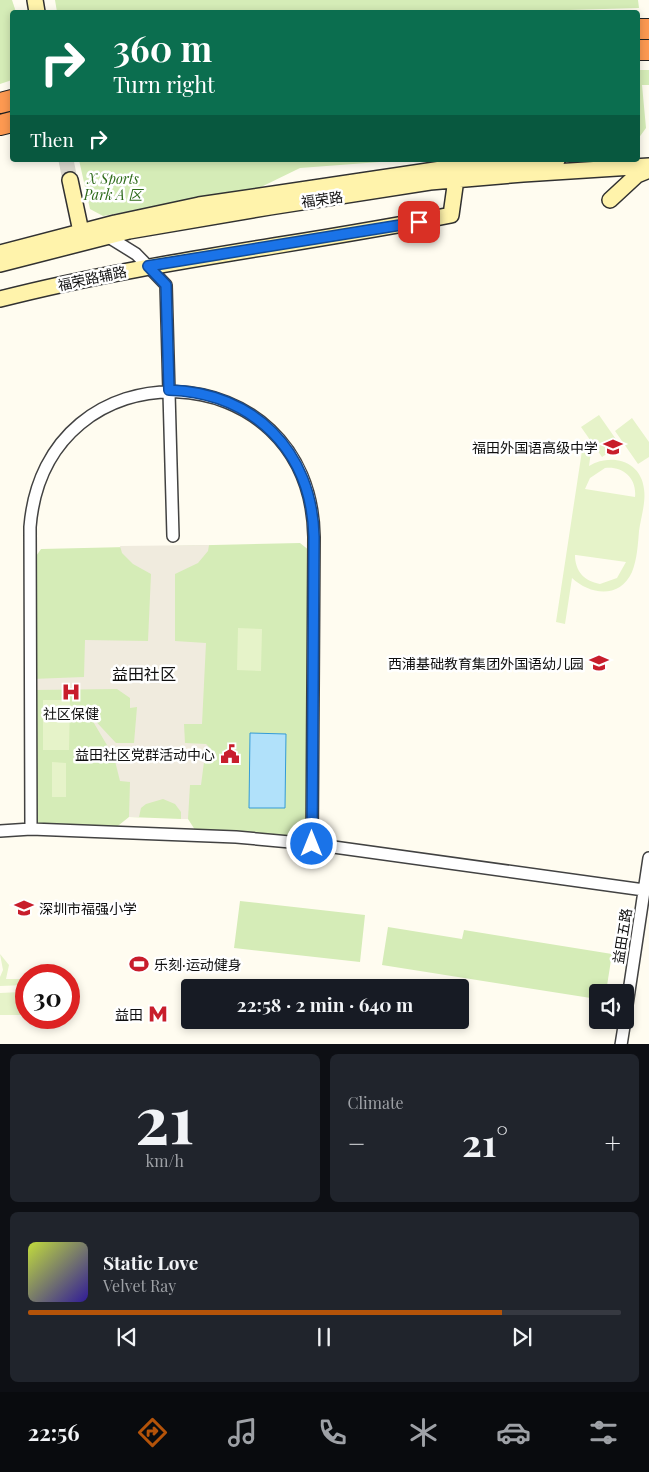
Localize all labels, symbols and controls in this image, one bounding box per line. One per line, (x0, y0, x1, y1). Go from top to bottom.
text: 360 m (113, 24, 212, 71)
icon: right (30, 30, 95, 95)
text: Turn right (113, 69, 215, 99)
icon: right (84, 125, 112, 153)
text: Then (30, 126, 74, 152)
park label: X Sports Park A 区 (83, 169, 144, 204)
street label: 福荣路 (300, 187, 344, 211)
pin (398, 201, 440, 243)
icon: arrive (405, 208, 433, 236)
street label: 福荣路辅路 (56, 261, 128, 295)
school or university icon: 福田外国语高级中学 (602, 436, 624, 458)
place label: 福田外国语高级中学 (472, 438, 598, 457)
school or university icon: 西浦基础教育集团外国语幼儿园 (588, 652, 610, 674)
place label: 西浦基础教育集团外国语幼儿园 (388, 654, 584, 673)
district label: 益田社区 (112, 663, 176, 684)
hospital icon: 社区保健 (60, 681, 82, 703)
place label: 社区保健 (43, 704, 99, 723)
public building icon: 益田社区党群活动中心 (219, 743, 241, 765)
place label: 益田社区党群活动中心 (75, 745, 215, 764)
position arrow (285, 817, 337, 869)
school or university icon: 深圳市福强小学 (13, 897, 35, 919)
place label: 深圳市福强小学 (39, 899, 137, 918)
street label: 益田五路 (608, 907, 636, 965)
sports icon: 乐刻·运动健身 (128, 953, 150, 975)
place label: 乐刻·运动健身 (154, 955, 242, 974)
speed limit sign: 30 (15, 964, 80, 1029)
map controls (589, 984, 634, 1029)
button: sound (589, 984, 634, 1029)
text: 22:58 · 2 min · 640 m (237, 991, 413, 1017)
metro station icon: 益田 (147, 1003, 169, 1025)
place label: 益田 (115, 1005, 143, 1024)
text: 21 (135, 1074, 194, 1160)
text: Climate (348, 1092, 404, 1113)
text: 21° (462, 1116, 508, 1167)
text: − (348, 1124, 366, 1161)
text: + (605, 1124, 621, 1161)
text: km/h (146, 1150, 184, 1171)
text: Static Love (103, 1249, 198, 1275)
text: Velvet Ray (103, 1275, 176, 1296)
icon: previous (113, 1323, 141, 1351)
icon: pause (310, 1323, 338, 1351)
icon: next (508, 1323, 536, 1351)
icon: directions (135, 1415, 170, 1450)
icon: music (225, 1415, 260, 1450)
icon: phone (315, 1415, 350, 1450)
icon: climate (406, 1415, 441, 1450)
icon: car (496, 1415, 531, 1450)
icon: filters (586, 1415, 621, 1450)
text: 22:56 (28, 1417, 79, 1447)

